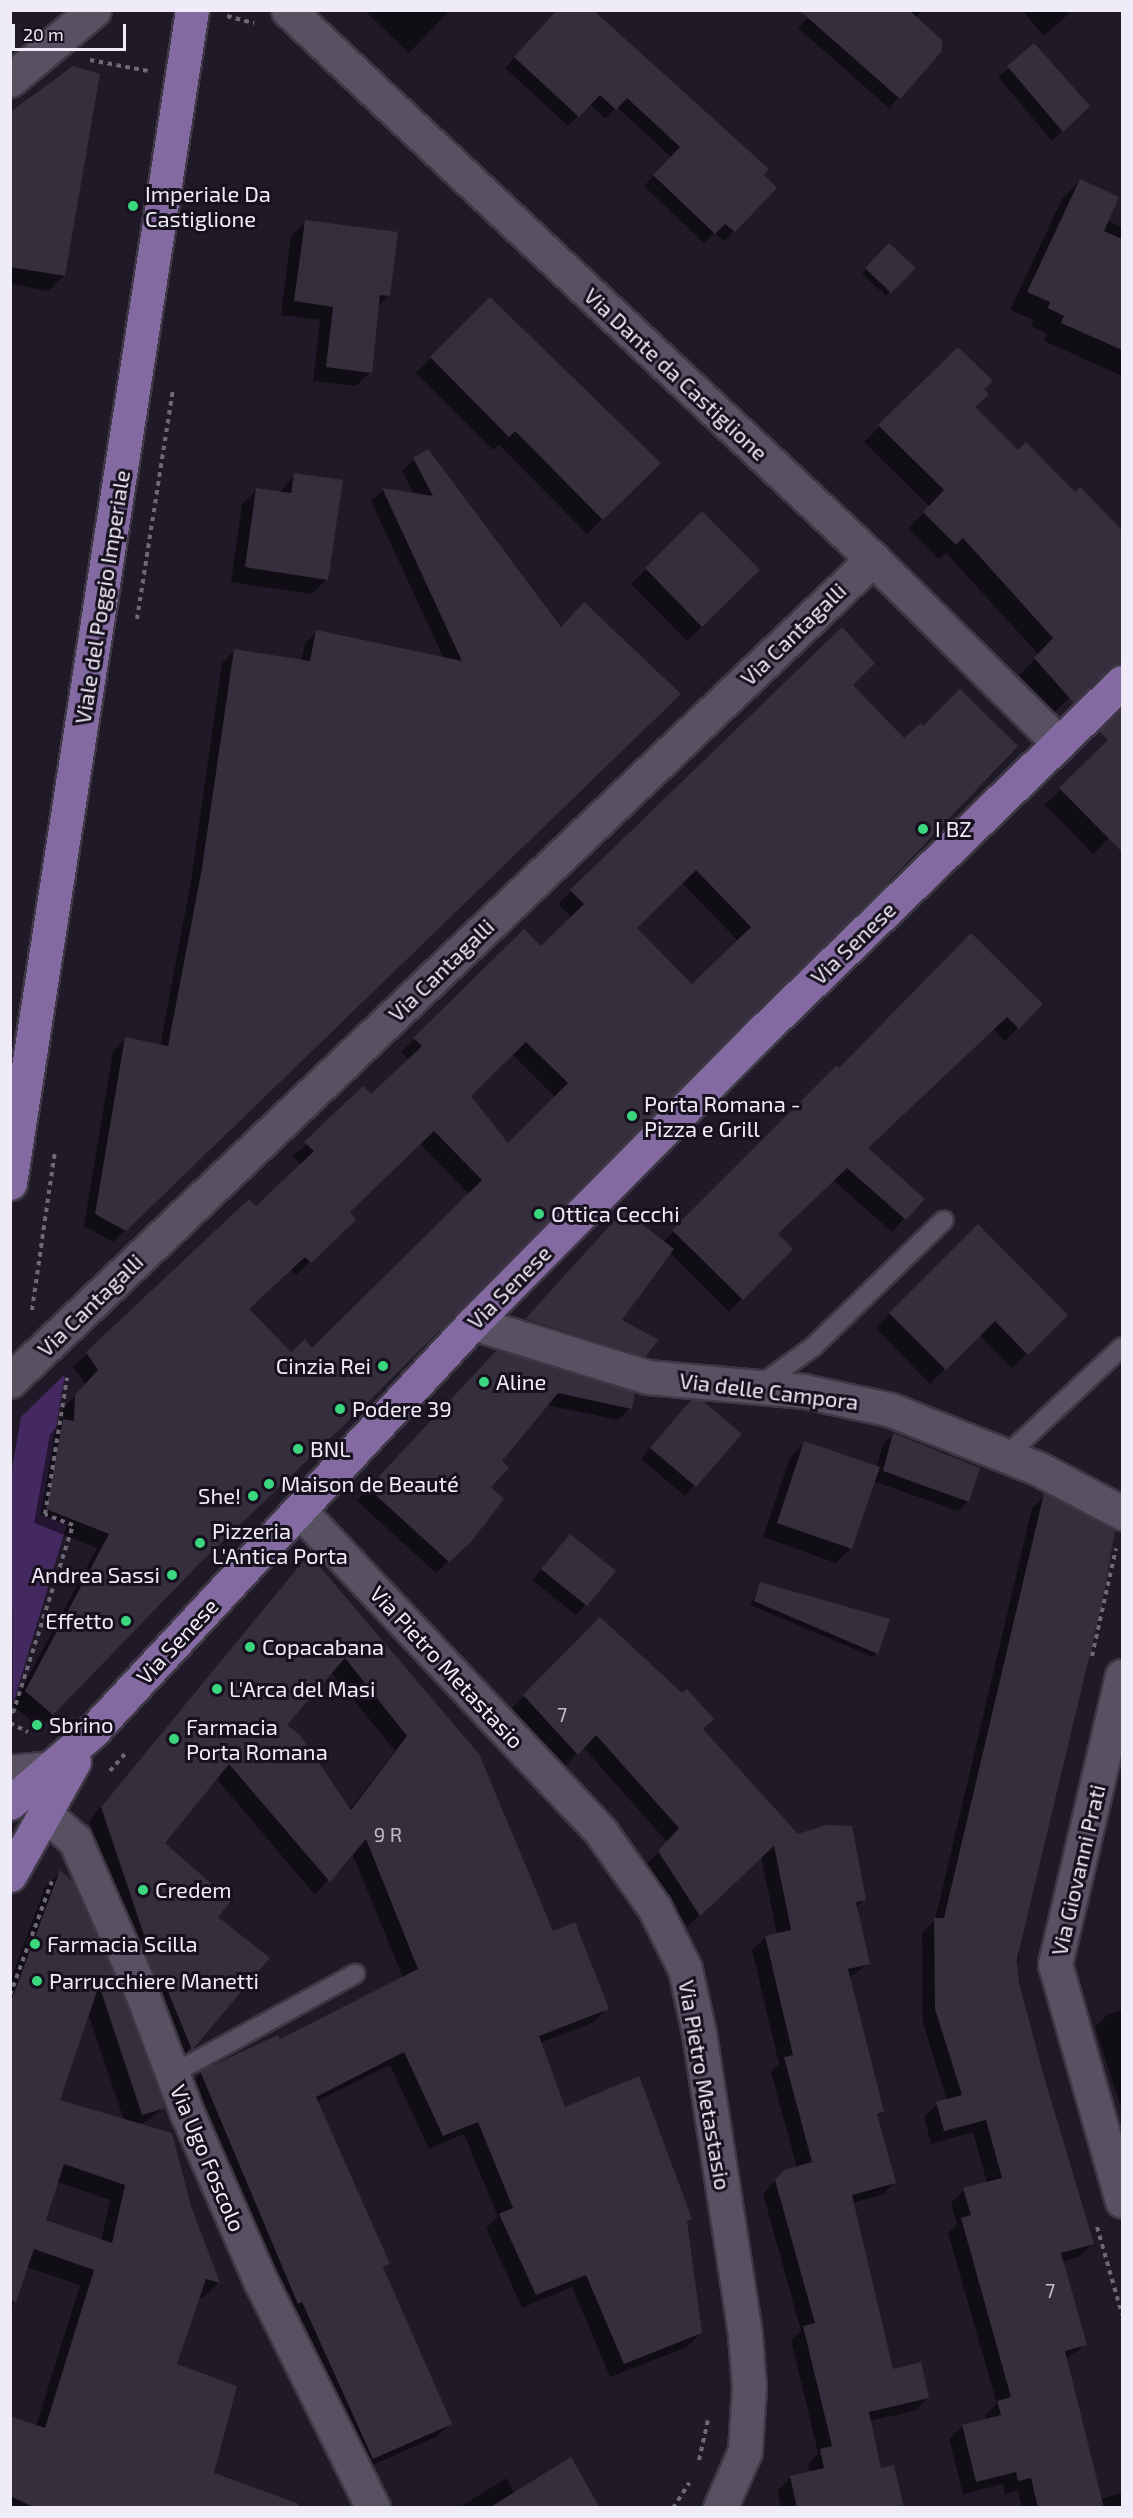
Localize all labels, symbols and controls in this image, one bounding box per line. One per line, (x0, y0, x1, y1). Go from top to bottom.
scale bar (15, 12, 129, 50)
text: 20 m (23, 23, 64, 45)
place label: Imperiale Da Castiglione (145, 180, 271, 231)
marker: Imperiale Da Castiglione (126, 199, 140, 213)
street label: Via Dante da Castiglione (579, 282, 773, 466)
street label: Viale del Poggio Imperiale (69, 468, 135, 726)
street label: Via Cantagalli (735, 577, 851, 691)
place label: I BZ (935, 816, 972, 842)
marker: I BZ (916, 822, 930, 836)
street label: Via Senese (805, 896, 901, 990)
street label: Via Cantagalli (383, 913, 499, 1027)
place label: Porta Romana - Pizza e Grill (644, 1090, 801, 1142)
marker: Porta Romana - Pizza e Grill (625, 1109, 639, 1123)
place label: Ottica Cecchi (551, 1201, 680, 1227)
marker: Ottica Cecchi (532, 1207, 546, 1221)
street label: Via Senese (462, 1240, 556, 1334)
street label: Via Cantagalli (32, 1248, 148, 1362)
place label: Cinzia Rei (276, 1353, 371, 1379)
marker: Cinzia Rei (376, 1359, 390, 1373)
street label: Via delle Campora (678, 1367, 860, 1415)
place label: Aline (496, 1369, 546, 1395)
marker: Aline (477, 1375, 491, 1389)
place label: Podere 39 (352, 1396, 452, 1422)
marker: Podere 39 (333, 1402, 347, 1416)
place label: BNL (310, 1436, 350, 1462)
marker: BNL (291, 1442, 305, 1456)
place label: Maison de Beauté (281, 1471, 459, 1497)
marker: Maison de Beauté (262, 1477, 276, 1491)
place label: She! (198, 1483, 241, 1509)
marker: She! (246, 1489, 260, 1503)
place label: Pizzeria L'Antica Porta (212, 1517, 348, 1568)
marker: Pizzeria L'Antica Porta (193, 1536, 207, 1550)
place label: Andrea Sassi (31, 1562, 160, 1588)
marker: Andrea Sassi (165, 1568, 179, 1582)
street label: Via Pietro Metastasio (365, 1580, 529, 1754)
street label: Via Senese (131, 1593, 223, 1689)
place label: Effetto (45, 1608, 114, 1634)
marker: Effetto (119, 1614, 133, 1628)
place label: Copacabana (262, 1634, 384, 1660)
marker: Copacabana (243, 1640, 257, 1654)
place label: L'Arca del Masi (229, 1676, 376, 1702)
marker: L'Arca del Masi (210, 1682, 224, 1696)
house number: 7 (557, 1702, 567, 1726)
place label: Sbrino (49, 1712, 113, 1738)
place label: Farmacia Porta Romana (186, 1713, 328, 1765)
marker: Sbrino (30, 1718, 44, 1732)
marker: Farmacia Porta Romana (167, 1732, 181, 1746)
street label: Via Giovanni Prati (1045, 1782, 1111, 1958)
house number: 9 R (374, 1822, 402, 1846)
place label: Credem (155, 1877, 232, 1903)
marker: Credem (136, 1883, 150, 1897)
place label: Farmacia Scilla (47, 1931, 198, 1957)
marker: Farmacia Scilla (28, 1937, 42, 1951)
place label: Parrucchiere Manetti (49, 1968, 259, 1994)
marker: Parrucchiere Manetti (30, 1974, 44, 1988)
street label: Via Pietro Metastasio (674, 1978, 736, 2192)
street label: Via Ugo Foscolo (165, 2080, 251, 2236)
house number: 7 (1045, 2278, 1055, 2302)

